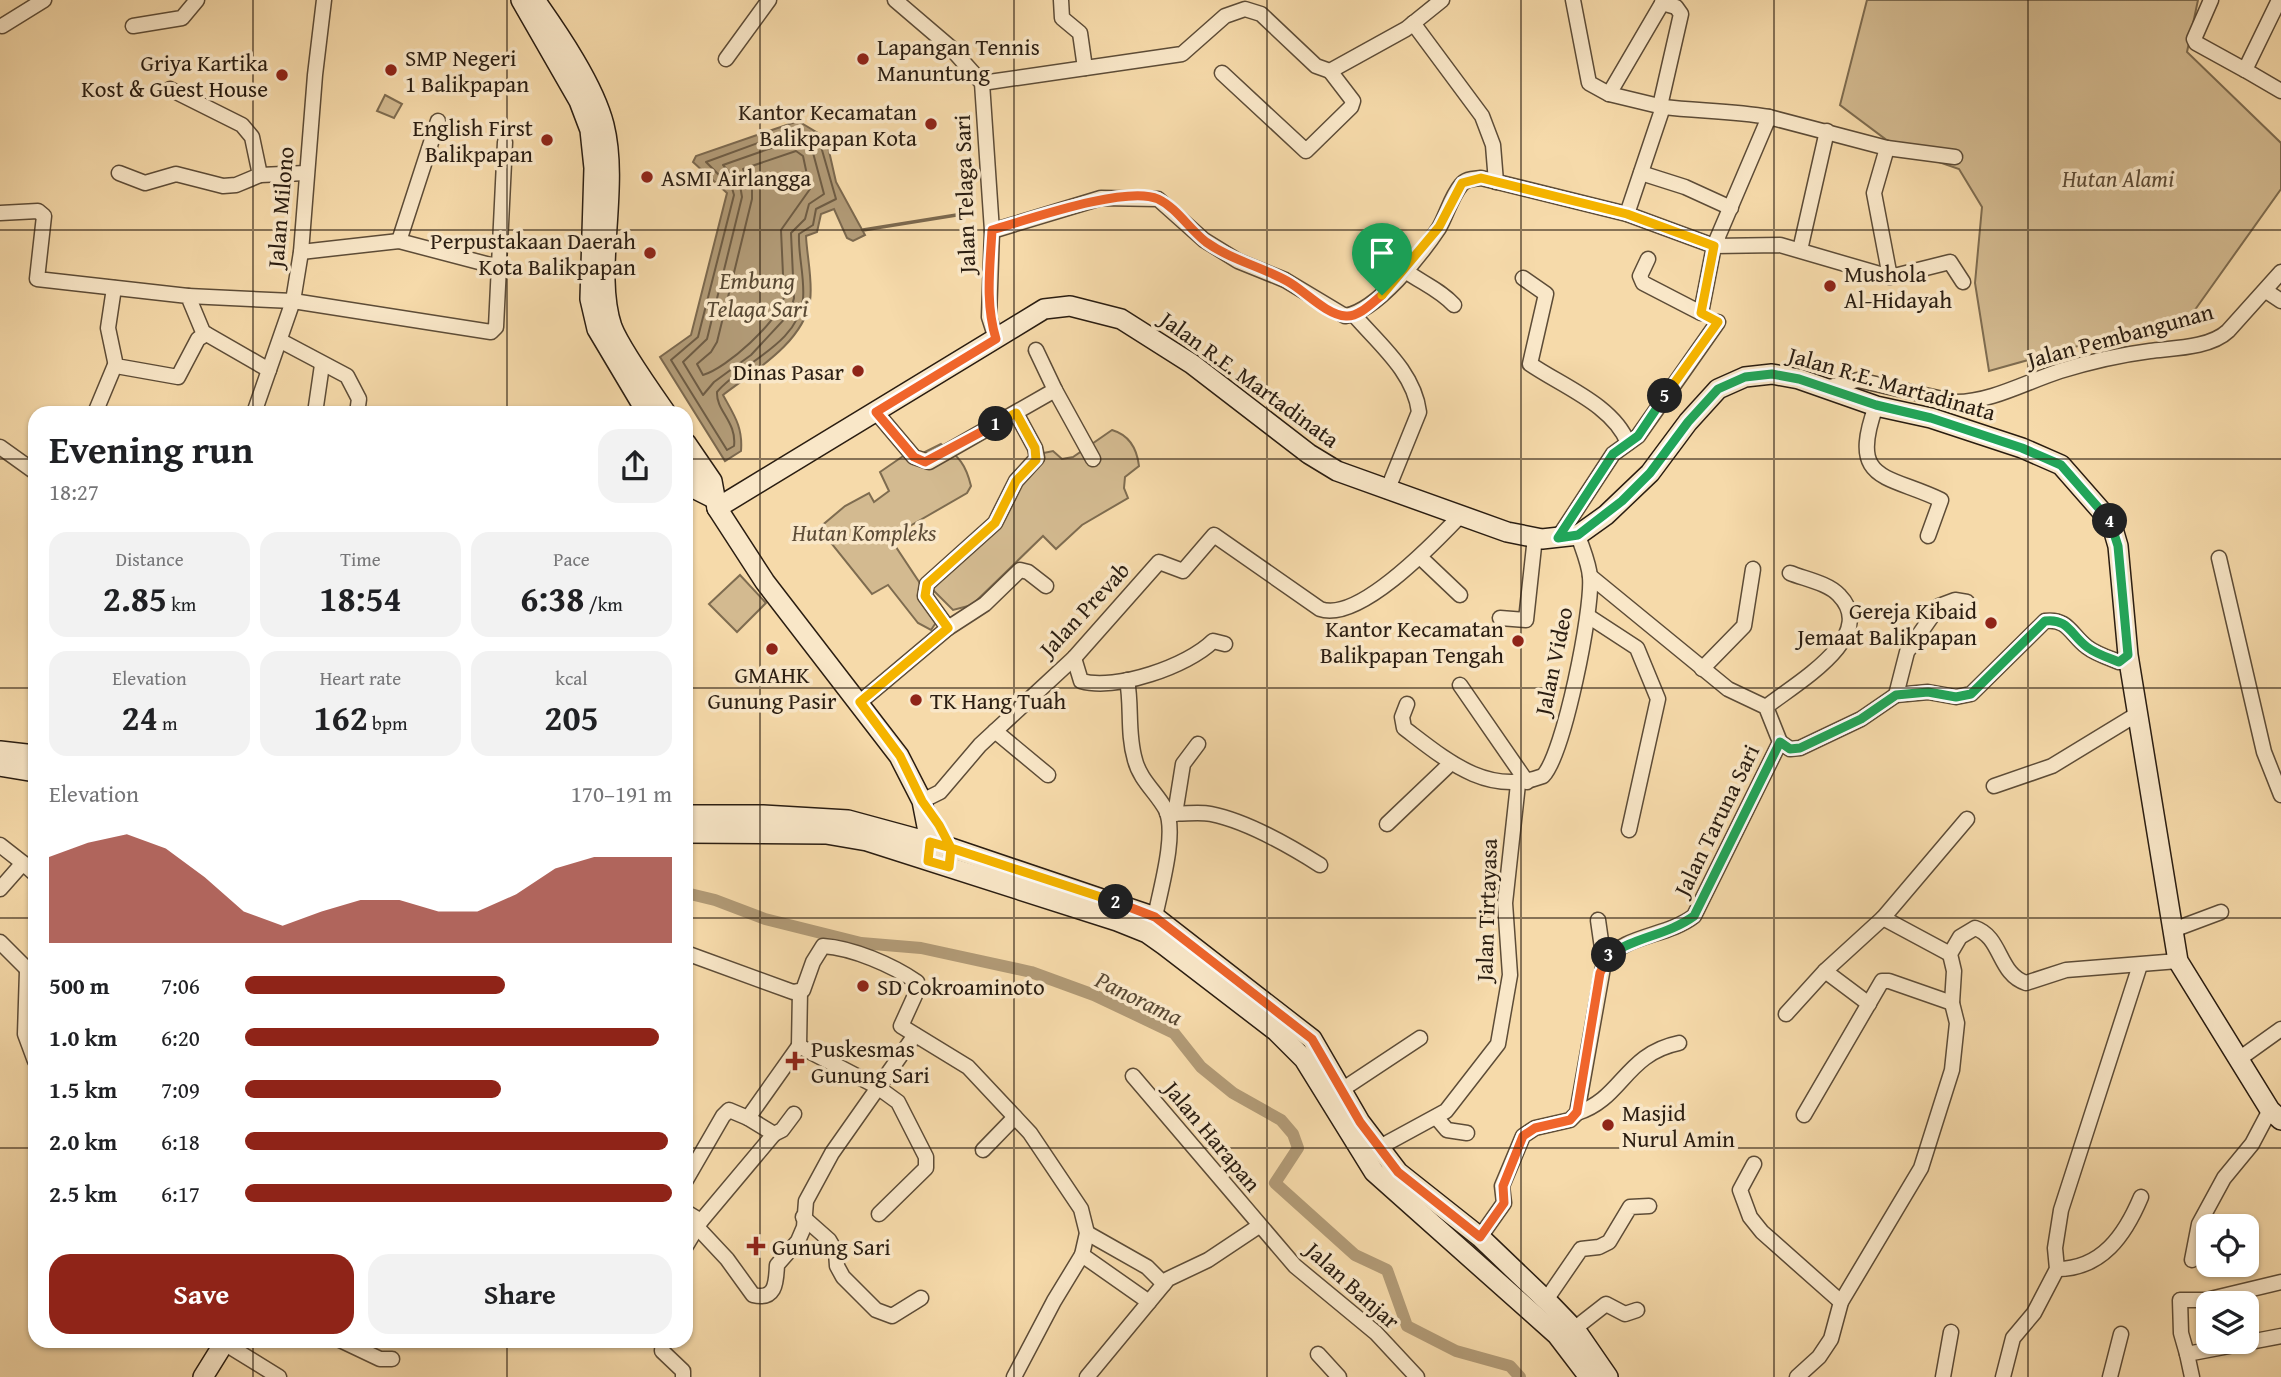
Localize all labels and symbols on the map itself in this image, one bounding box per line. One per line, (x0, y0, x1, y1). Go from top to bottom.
place label: Lapangan Tennis Manuntung (877, 30, 1040, 89)
place label: SMP Negeri 1 Balikpapan (405, 41, 529, 100)
place label: Griya Kartika Kost & Guest House (81, 46, 268, 105)
marker: Lapangan Tennis Manuntung (855, 51, 871, 67)
marker: SMP Negeri 1 Balikpapan (383, 62, 399, 78)
marker: Griya Kartika Kost & Guest House (274, 67, 290, 83)
place label: Kantor Kecamatan Balikpapan Kota (738, 95, 917, 154)
place label: English First Balikpapan (413, 111, 533, 170)
street label: Jalan Telaga Sari (945, 114, 983, 277)
marker: Kantor Kecamatan Balikpapan Kota (923, 116, 939, 132)
marker: English First Balikpapan (539, 132, 555, 148)
street label: Jalan Milono (258, 145, 302, 272)
place label: ASMI Airlangga (661, 161, 811, 194)
park label: Hutan Alami (2061, 162, 2174, 195)
marker: ASMI Airlangga (639, 169, 655, 185)
pin (1352, 223, 1412, 295)
place label: Perpustakaan Daerah Kota Balikpapan (430, 224, 636, 283)
marker: Perpustakaan Daerah Kota Balikpapan (642, 245, 658, 261)
place label: Mushola Al-Hidayah (1844, 257, 1952, 316)
water label: Embung Telaga Sari (706, 263, 808, 326)
marker: Mushola Al-Hidayah (1822, 278, 1838, 294)
street label: Jalan Pembangunan (2020, 294, 2217, 377)
street label: Jalan R.E. Martadinata (1151, 301, 1346, 455)
street label: Jalan R.E. Martadinata (1782, 337, 2000, 428)
place label: Dinas Pasar (733, 355, 845, 388)
marker: Dinas Pasar (850, 363, 866, 379)
pin: 5 (1648, 378, 1682, 414)
pin: 1 (978, 406, 1014, 442)
pin: 4 (2092, 504, 2128, 538)
park label: Hutan Kompleks (791, 516, 937, 549)
street label: Jalan Prevab (1029, 554, 1137, 666)
place label: Gereja Kibaid Jemaat Balikpapan (1794, 594, 1978, 653)
street label: Jalan Video (1525, 604, 1581, 721)
place label: Kantor Kecamatan Balikpapan Tengah (1320, 612, 1504, 671)
marker: Gereja Kibaid Jemaat Balikpapan (1983, 615, 1999, 631)
marker: Kantor Kecamatan Balikpapan Tengah (1510, 633, 1526, 649)
marker: GMAHK Gunung Pasir (764, 641, 780, 657)
place label: GMAHK Gunung Pasir (707, 658, 837, 717)
place label: TK Hang Tuah (930, 684, 1066, 717)
marker: TK Hang Tuah (908, 692, 924, 708)
street label: Jalan Taruna Sari (1664, 739, 1767, 904)
street label: Jalan Tirtayasa (1467, 838, 1505, 985)
pin: 2 (1098, 884, 1134, 920)
pin: 3 (1592, 937, 1626, 972)
water label: Panorama (1089, 961, 1189, 1034)
place label: SD Cokroaminoto (877, 970, 1045, 1003)
marker: SD Cokroaminoto (855, 978, 871, 994)
place label: Puskesmas Gunung Sari (811, 1032, 930, 1091)
marker: Puskesmas Gunung Sari (785, 1051, 805, 1071)
street label: Jalan Harapan (1155, 1071, 1269, 1199)
place label: Masjid Nurul Amin (1622, 1096, 1735, 1155)
marker: Masjid Nurul Amin (1600, 1117, 1616, 1133)
place label: Gunung Sari (772, 1230, 891, 1263)
street label: Jalan Banjar (1296, 1232, 1408, 1337)
marker: Gunung Sari (746, 1236, 766, 1256)

